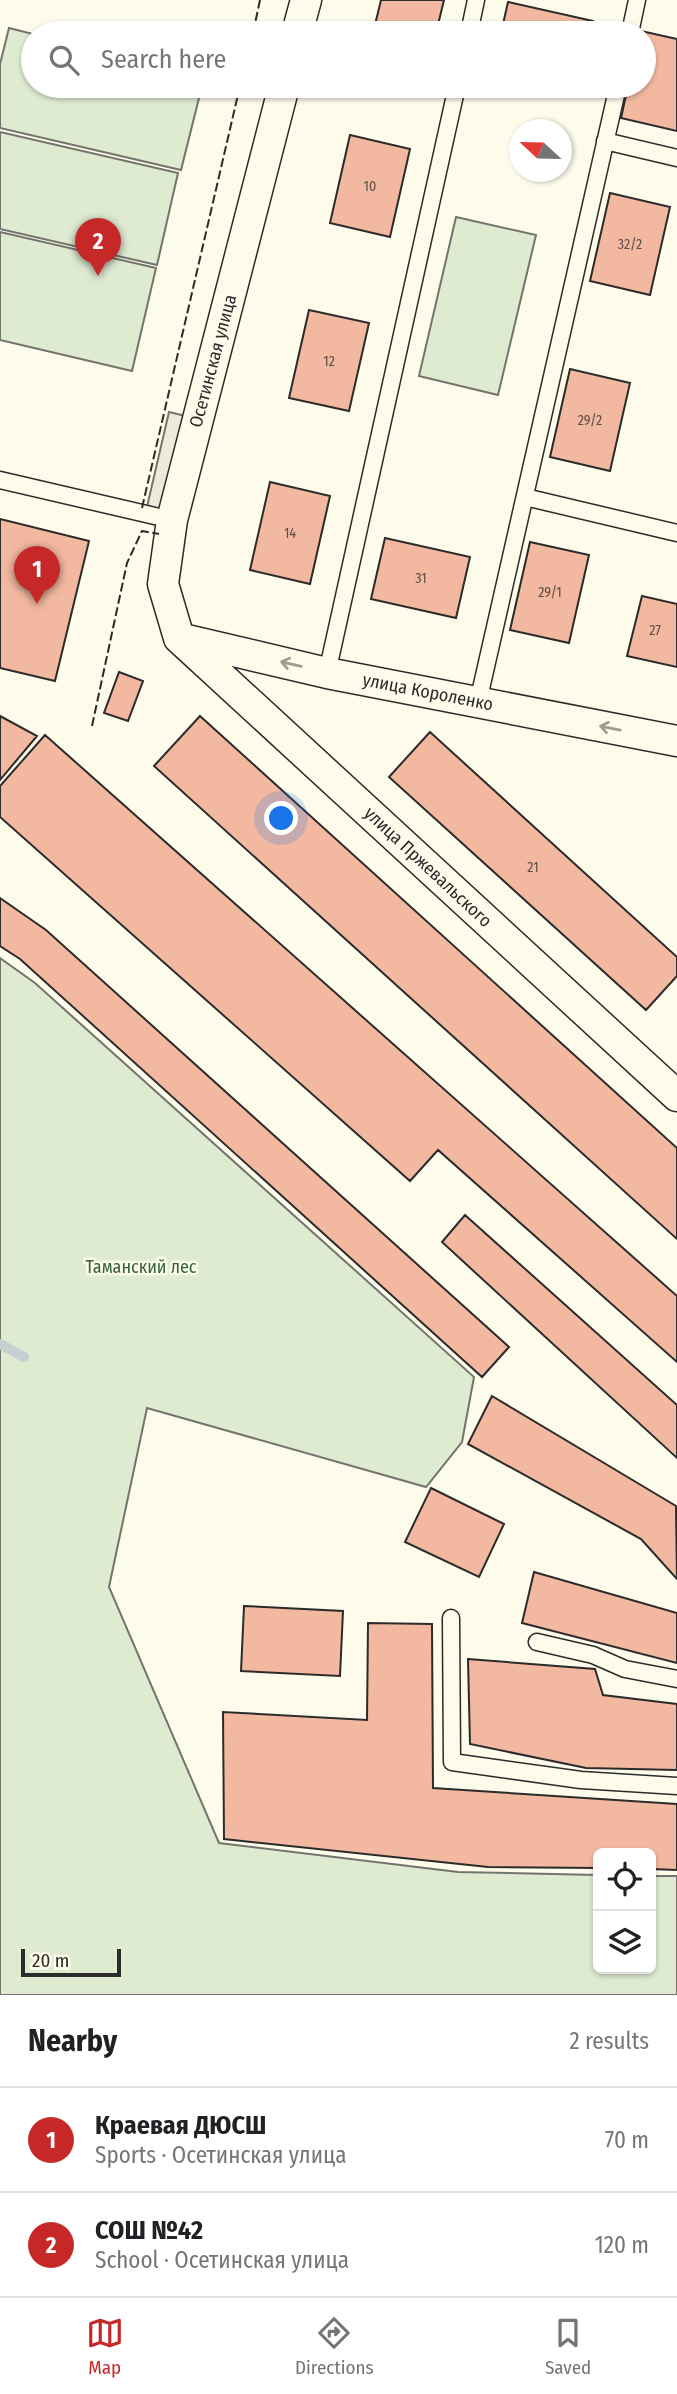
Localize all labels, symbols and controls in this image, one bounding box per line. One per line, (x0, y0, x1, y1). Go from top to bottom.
search box (21, 21, 656, 98)
icon: search (45, 41, 83, 79)
text: Search here (101, 44, 226, 75)
north arrow (509, 119, 572, 182)
house number: 10 (364, 178, 376, 195)
pin: 2 (75, 218, 121, 276)
house number: 32/2 (618, 236, 642, 253)
street label: Осетинская улица (185, 292, 241, 430)
house number: 12 (323, 353, 335, 370)
house number: 29/2 (578, 412, 602, 429)
house number: 14 (284, 525, 296, 542)
pin: 1 (14, 546, 60, 604)
house number: 31 (415, 570, 427, 587)
house number: 29/1 (538, 584, 562, 601)
house number: 27 (649, 622, 661, 639)
one-way arrow (280, 657, 303, 670)
street label: улица Короленко (361, 669, 495, 715)
one-way arrow (599, 720, 622, 734)
your location (264, 801, 298, 835)
street label: улица Пржевальского (360, 802, 496, 932)
house number: 21 (527, 859, 539, 876)
park label: Таманский лес (85, 1256, 197, 1278)
map controls (593, 1848, 656, 1974)
button: locate (593, 1848, 656, 1911)
button: layers (593, 1911, 656, 1974)
scale bar (21, 1946, 121, 1978)
text: 20 m (32, 1949, 69, 1972)
text: Nearby (28, 2023, 117, 2059)
text: 2 results (569, 2027, 649, 2055)
text: Краевая ДЮСШ (95, 2110, 266, 2141)
text: 1 (46, 2126, 56, 2154)
text: 70 m (605, 2126, 649, 2154)
text: Sports · Осетинская улица (95, 2141, 346, 2169)
text: СОШ №42 (95, 2215, 203, 2246)
text: 2 (46, 2231, 56, 2259)
text: 120 m (595, 2231, 649, 2259)
text: School · Осетинская улица (95, 2246, 349, 2274)
tab: Map (86, 2314, 124, 2379)
tab: Directions (295, 2314, 374, 2379)
tab: Saved (545, 2314, 591, 2379)

